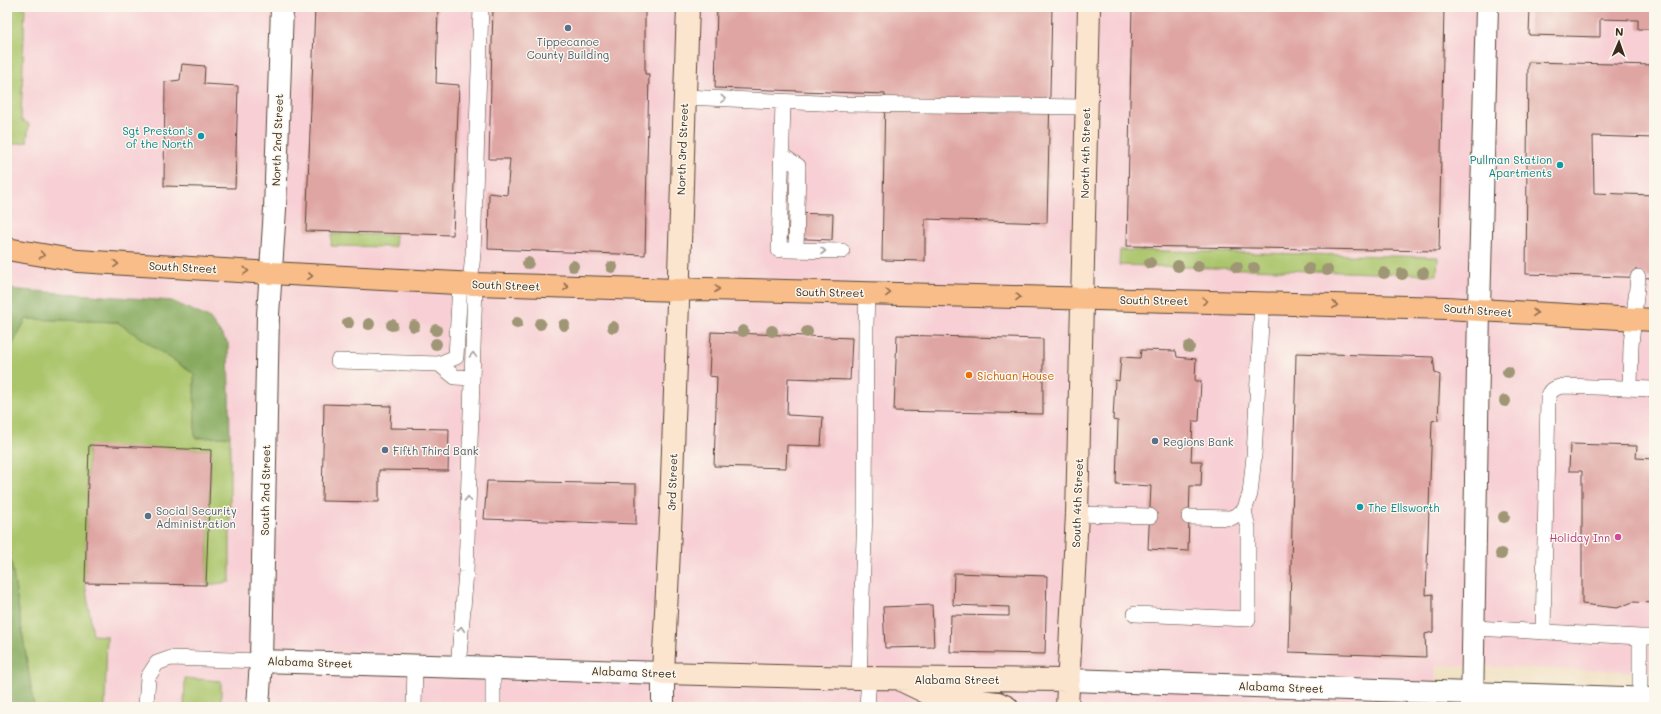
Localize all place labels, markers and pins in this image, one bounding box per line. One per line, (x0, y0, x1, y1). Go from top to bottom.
marker: Tippecanoe County Building (563, 23, 573, 33)
place label: Tippecanoe County Building (527, 34, 609, 62)
place label: Sgt Preston's of the North (122, 123, 193, 151)
marker: Sgt Preston's of the North (196, 131, 206, 141)
place label: Pullman Station Apartments (1470, 152, 1552, 180)
marker: Pullman Station Apartments (1555, 160, 1565, 170)
place label: Sichuan House (977, 368, 1054, 383)
marker: Sichuan House (964, 370, 974, 380)
place label: Regions Bank (1163, 434, 1234, 449)
marker: Regions Bank (1150, 436, 1160, 446)
place label: Fifth Third Bank (393, 443, 479, 458)
marker: Fifth Third Bank (380, 445, 390, 455)
place label: The Ellsworth (1368, 500, 1439, 515)
marker: The Ellsworth (1355, 502, 1365, 512)
place label: Social Security Administration (156, 503, 237, 531)
marker: Social Security Administration (143, 511, 153, 521)
place label: Holiday Inn (1549, 530, 1610, 545)
marker: Holiday Inn (1613, 532, 1623, 542)

